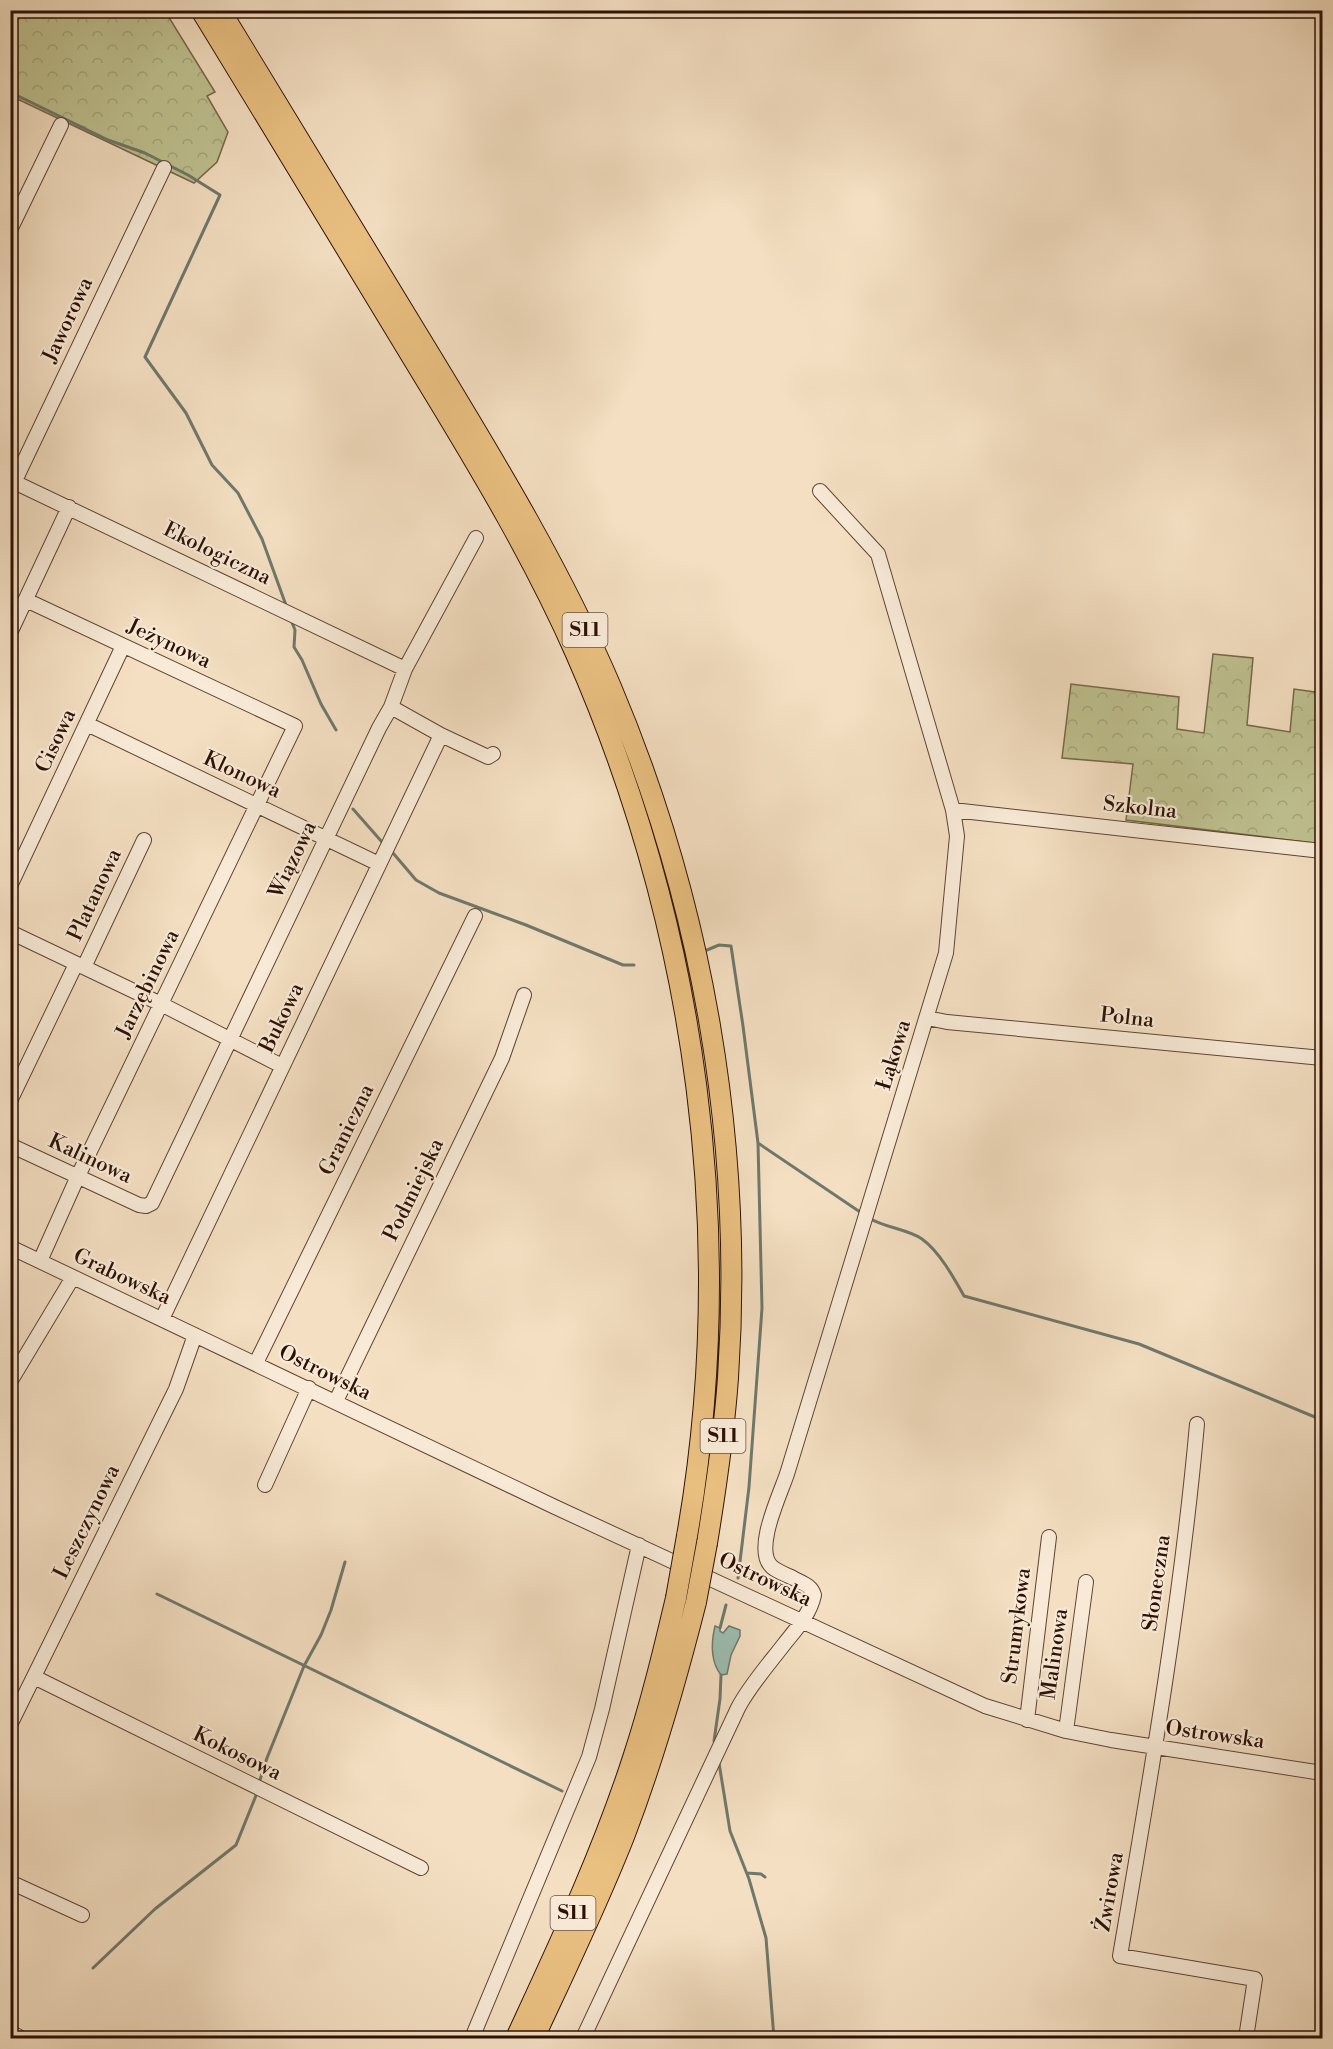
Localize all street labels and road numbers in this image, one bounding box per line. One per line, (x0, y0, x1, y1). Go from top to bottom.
street label: Jaworowa (37, 273, 99, 368)
street label: Ekologiczna (159, 517, 275, 591)
street label: Jeżynowa (122, 613, 215, 675)
road number: S11 (562, 613, 608, 647)
street label: Cisowa (30, 705, 82, 777)
street label: Klonowa (199, 746, 285, 804)
street label: Szkolna (1102, 791, 1179, 825)
street label: Wiązowa (263, 817, 323, 904)
street label: Platanowa (62, 844, 128, 945)
street label: Jarzębinowa (110, 925, 186, 1043)
street label: Bukowa (254, 979, 310, 1058)
street label: Polna (1099, 1002, 1156, 1034)
street label: Łąkowa (871, 1016, 917, 1093)
street label: Graniczna (314, 1080, 380, 1180)
street label: Kalinowa (44, 1128, 136, 1190)
street label: Podmiejska (378, 1134, 450, 1246)
street label: Grabowska (69, 1243, 175, 1311)
street label: Ostrowska (274, 1339, 376, 1407)
road number: S11 (700, 1419, 746, 1453)
street label: Leszczynowa (48, 1460, 126, 1583)
street label: Słoneczna (1137, 1533, 1177, 1633)
street label: Ostrowska (714, 1547, 816, 1613)
street label: Strumykowa (997, 1566, 1037, 1686)
street label: Malinowa (1036, 1607, 1074, 1701)
street label: Ostrowska (1164, 1715, 1267, 1755)
street label: Kokosowa (188, 1721, 286, 1787)
street label: Żwirowa (1088, 1850, 1130, 1934)
road number: S11 (550, 1896, 596, 1930)

